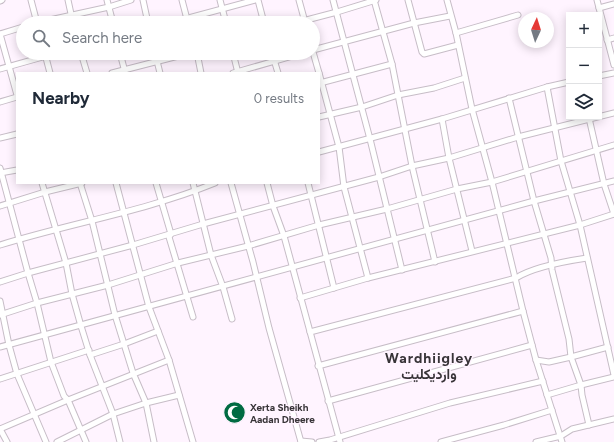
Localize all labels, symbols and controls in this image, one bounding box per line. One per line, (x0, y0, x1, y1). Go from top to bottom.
north arrow (518, 12, 554, 48)
map controls (566, 12, 602, 120)
button: + (566, 12, 602, 48)
search box (16, 16, 320, 60)
icon: search (30, 27, 52, 49)
text: Search here (62, 29, 142, 47)
button: − (566, 48, 602, 84)
button: layers (566, 84, 602, 120)
text: Nearby (32, 88, 90, 108)
text: 0 results (254, 91, 304, 106)
district label: Wardhiigley وارديكليت (385, 350, 473, 383)
mosque icon: Xerta Sheikh Aadan Dheere (221, 400, 247, 426)
place label: Xerta Sheikh Aadan Dheere (250, 401, 315, 426)

